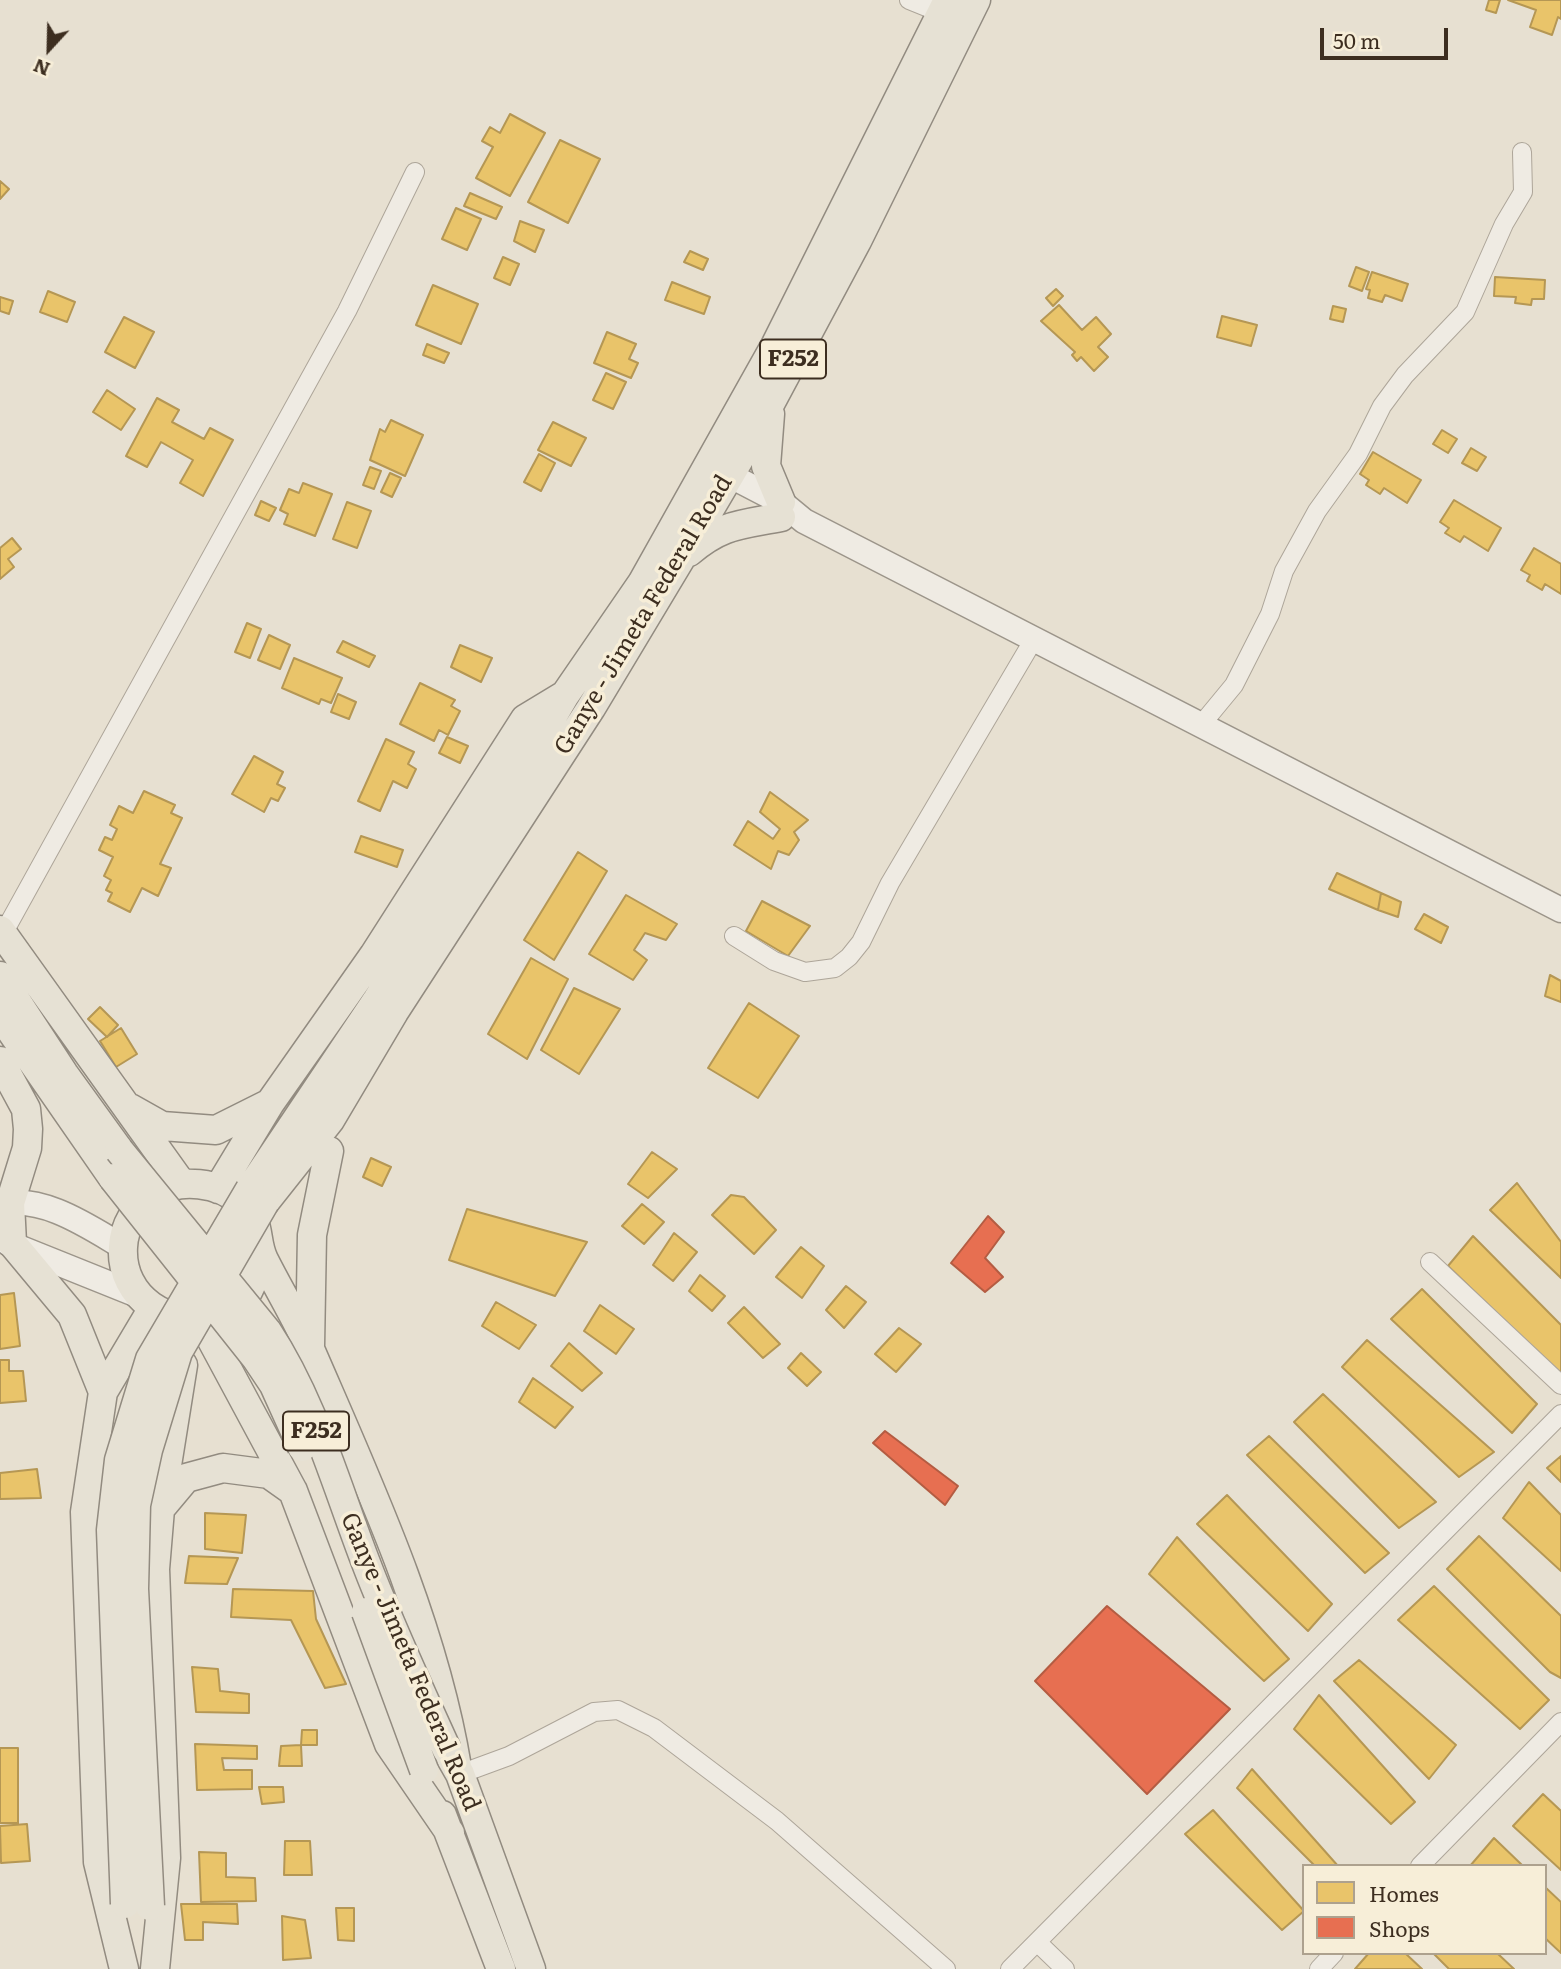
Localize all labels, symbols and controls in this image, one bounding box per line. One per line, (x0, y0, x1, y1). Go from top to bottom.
north arrow (14, 14, 84, 84)
scale bar (1323, 14, 1451, 58)
text: 50 m (1333, 24, 1380, 55)
text: N (29, 53, 54, 84)
road number: F252 (760, 340, 826, 378)
street label: Ganye - Jimeta Federal Road (549, 470, 739, 760)
road number: F252 (283, 1412, 349, 1450)
street label: Ganye - Jimeta Federal Road (334, 1509, 486, 1815)
legend (1302, 1864, 1547, 1955)
text: Homes (1369, 1877, 1439, 1908)
text: Shops (1369, 1912, 1430, 1943)

